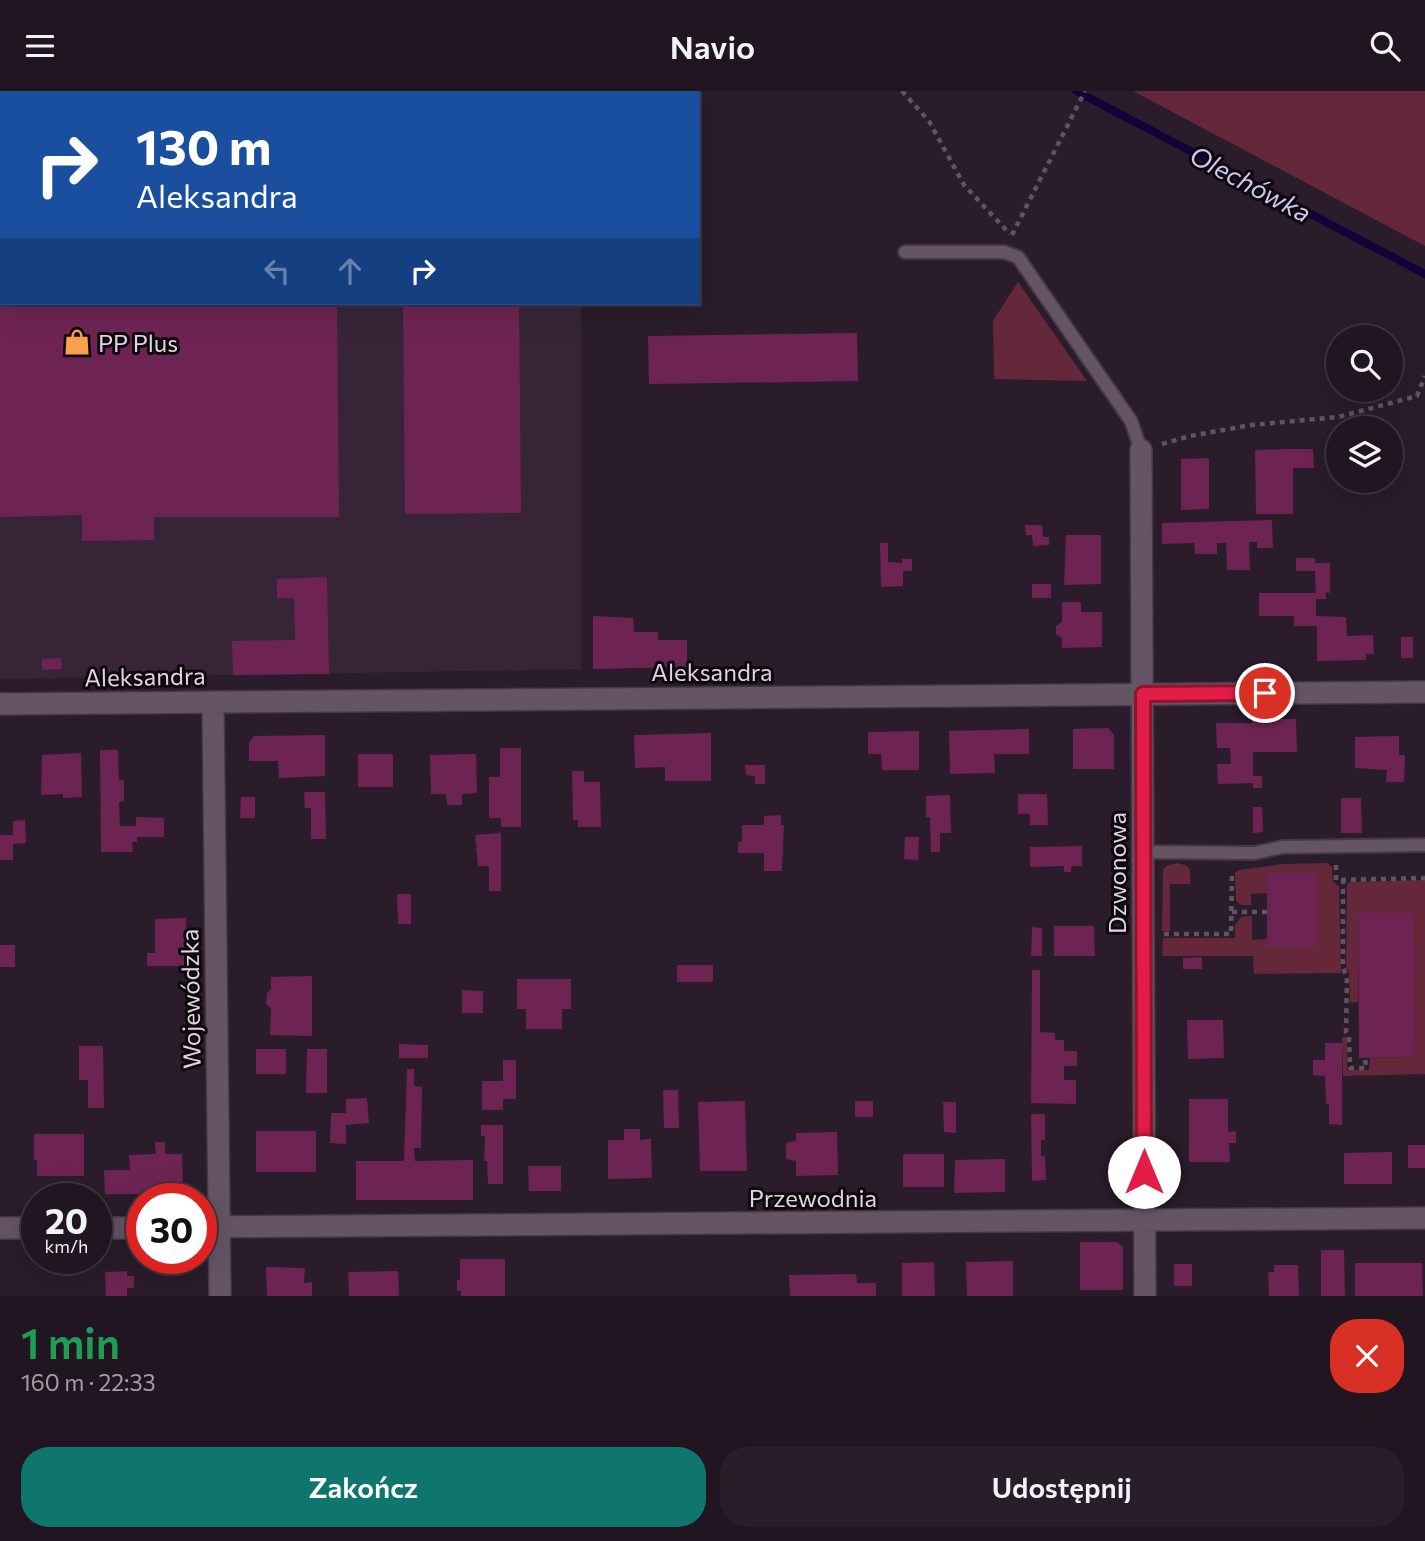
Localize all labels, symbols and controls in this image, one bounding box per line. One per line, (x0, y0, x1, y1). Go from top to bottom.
text: Navio (670, 26, 755, 66)
icon: menu (21, 27, 59, 65)
icon: search (1366, 27, 1404, 65)
text: 130 m (136, 115, 271, 175)
icon: right (21, 119, 112, 210)
water label: Olechówka (1185, 138, 1317, 228)
text: Aleksandra (136, 175, 298, 215)
icon: left (258, 252, 296, 290)
icon: ahead (331, 252, 369, 290)
icon: right (404, 252, 442, 290)
map controls (1326, 325, 1403, 493)
button: search (1326, 325, 1403, 402)
shop icon: PP Plus (62, 327, 92, 357)
place label: PP Plus (98, 328, 178, 357)
button: layers (1326, 416, 1403, 493)
street label: Aleksandra (651, 657, 773, 686)
street label: Aleksandra (84, 660, 206, 692)
pin (1235, 663, 1295, 723)
icon: arrive (1246, 674, 1284, 712)
street label: Dzwonowa (1102, 812, 1131, 934)
street label: Wojewódzka (174, 929, 206, 1069)
position arrow (1107, 1135, 1181, 1209)
speed limit sign: 30 (126, 1183, 217, 1274)
street label: Przewodnia (749, 1183, 877, 1212)
text: 20 (45, 1198, 88, 1241)
text: km/h (45, 1235, 88, 1257)
text: 1 min (21, 1316, 120, 1368)
button: close (1330, 1319, 1404, 1393)
text: 160 m · 22:33 (21, 1368, 156, 1396)
button: Zakończ (21, 1447, 706, 1527)
button: Udostępnij (720, 1447, 1404, 1527)

